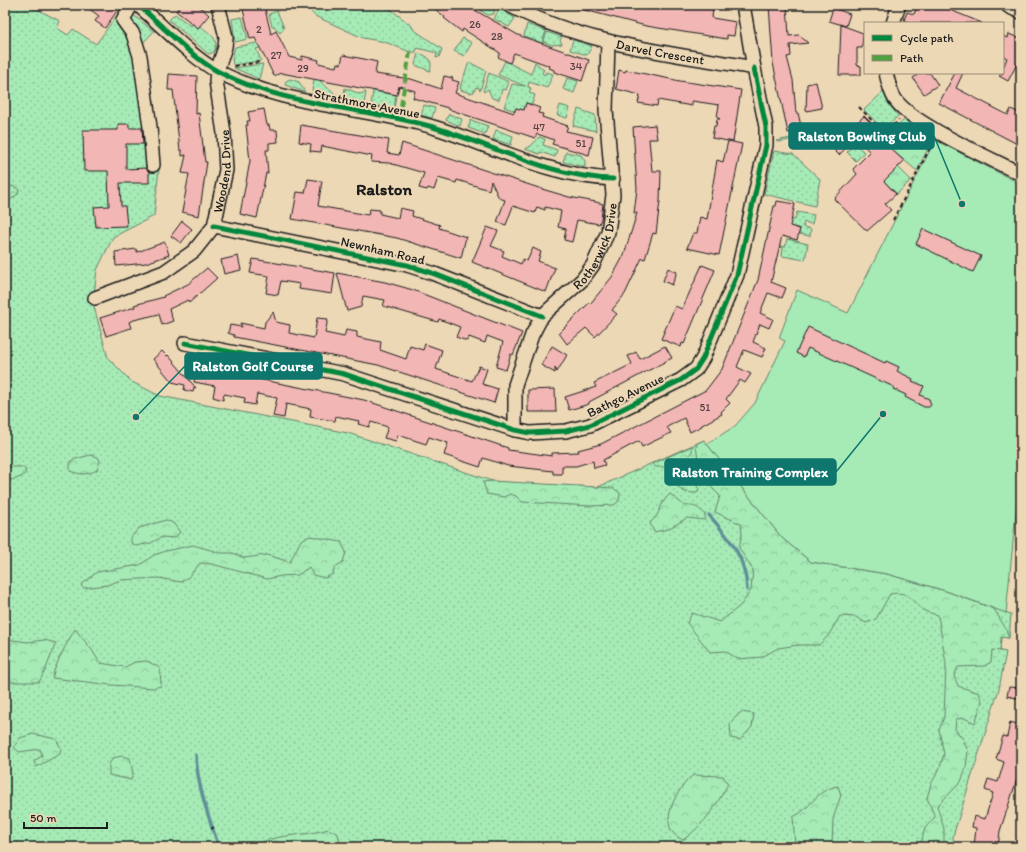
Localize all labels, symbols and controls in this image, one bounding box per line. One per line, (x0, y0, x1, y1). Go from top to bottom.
house number: 26 (469, 18, 481, 31)
legend (864, 22, 1004, 74)
house number: 2 (256, 23, 262, 36)
house number: 28 (491, 30, 503, 43)
text: Cycle path (900, 31, 954, 45)
street label: Darvel Crescent (615, 36, 706, 68)
house number: 27 (270, 49, 282, 62)
text: Path (900, 51, 923, 65)
house number: 34 (570, 60, 583, 73)
house number: 29 (297, 62, 309, 75)
street label: Strathmore Avenue (313, 86, 421, 121)
house number: 47 (533, 121, 546, 134)
callout: Ralston Bowling Club (789, 123, 934, 149)
text: Ralston Bowling Club (798, 128, 926, 145)
street label: Woodend Drive (210, 129, 234, 214)
house number: 51 (576, 137, 586, 150)
district label: Ralston (356, 179, 412, 199)
street label: Rotherwick Drive (570, 202, 620, 293)
street label: Newnham Road (339, 233, 427, 267)
callout: Ralston Golf Course (185, 353, 322, 379)
text: Ralston Golf Course (193, 358, 314, 375)
street label: Bathgo Avenue (584, 370, 666, 421)
house number: 51 (700, 401, 710, 414)
callout: Ralston Training Complex (665, 459, 836, 485)
text: Ralston Training Complex (672, 464, 829, 481)
scale bar (24, 804, 107, 830)
text: 50 m (30, 811, 56, 825)

